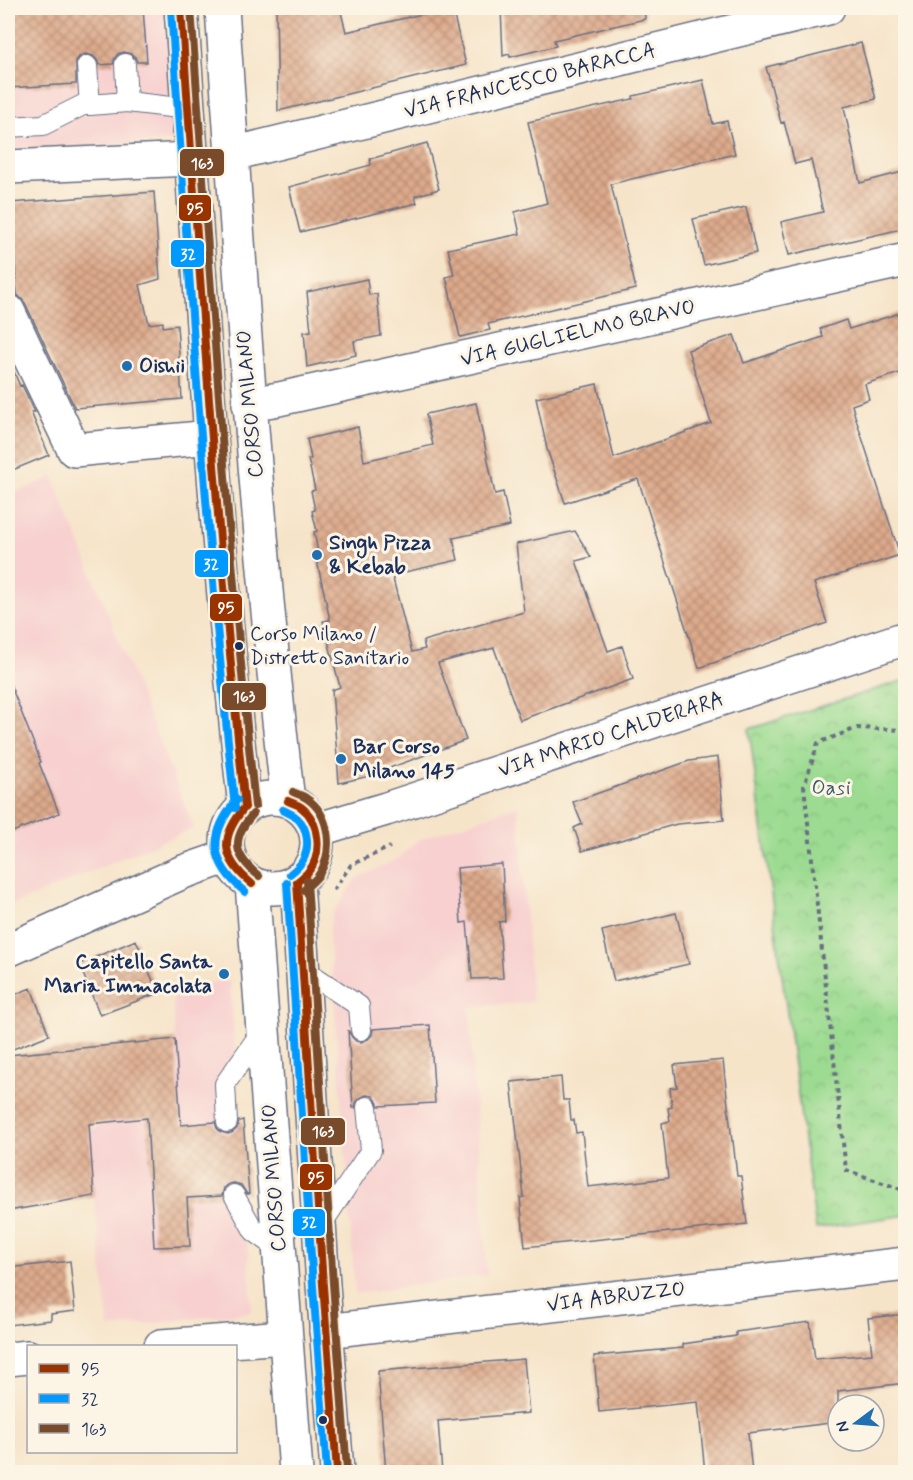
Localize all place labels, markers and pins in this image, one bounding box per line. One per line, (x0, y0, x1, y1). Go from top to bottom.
place label: Oishii (139, 352, 185, 380)
marker: Oishii (120, 359, 134, 373)
place label: Singh Pizza & Kebab (329, 529, 431, 581)
marker: Singh Pizza & Kebab (310, 548, 324, 562)
place label: Corso Milano / Distretto Sanitario (250, 621, 409, 672)
marker: Corso Milano / Distretto Sanitario (233, 640, 245, 652)
place label: Bar Corso Milano 145 (353, 733, 455, 785)
marker: Bar Corso Milano 145 (334, 752, 348, 766)
place label: Capitello Santa Maria Immacolata (44, 948, 213, 1000)
marker: Capitello Santa Maria Immacolata (217, 967, 231, 981)
unlabelled marker (317, 1414, 329, 1426)

